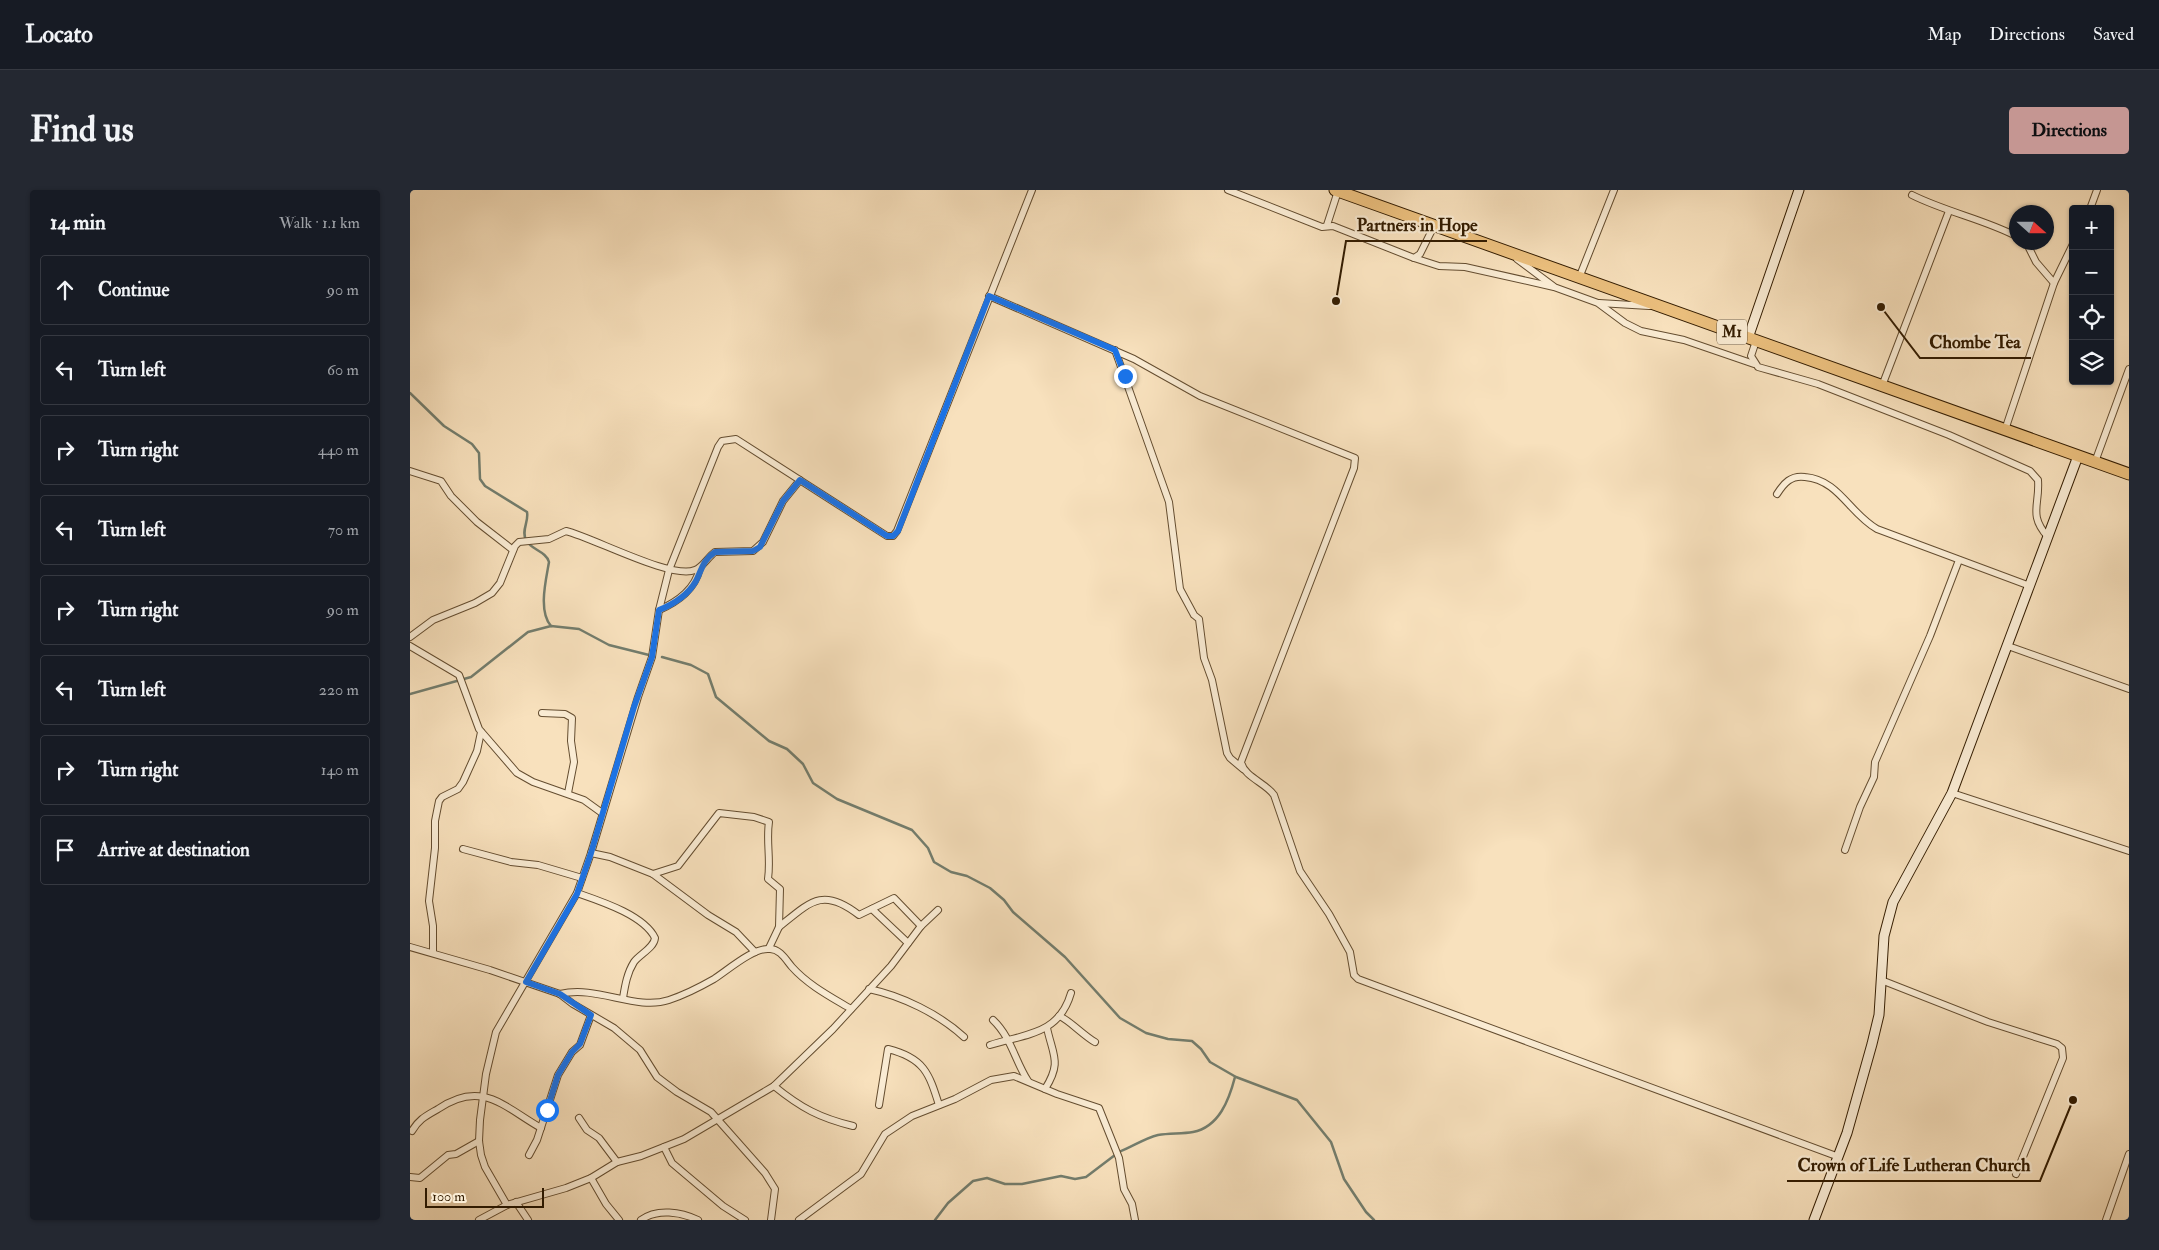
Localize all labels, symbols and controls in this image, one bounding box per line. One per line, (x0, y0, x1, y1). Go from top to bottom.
text: Locato (25, 19, 93, 50)
text: Map (1928, 23, 1961, 46)
text: Directions (1989, 23, 2065, 46)
text: Saved (2093, 23, 2134, 46)
button: Directions (2009, 107, 2129, 154)
text: Find us (30, 108, 134, 152)
north arrow (2009, 205, 2054, 250)
map controls (2069, 205, 2114, 385)
button: + (2069, 205, 2114, 250)
callout: Partners in Hope (1346, 208, 1487, 241)
text: 14 min (50, 209, 106, 236)
text: Walk · 1.1 km (279, 213, 360, 233)
text: Partners in Hope (1356, 214, 1478, 237)
button: − (2069, 250, 2114, 295)
icon: ahead (51, 276, 79, 304)
text: Continue (98, 278, 169, 302)
text: 90 m (327, 280, 359, 300)
button: locate (2069, 295, 2114, 340)
road number: M1 (1717, 320, 1747, 344)
callout: Chombe Tea (1920, 325, 2031, 358)
text: Chombe Tea (1929, 331, 2021, 354)
button: layers (2069, 340, 2114, 385)
icon: left (51, 356, 79, 384)
text: Turn left (98, 358, 166, 382)
text: 60 m (327, 360, 359, 380)
route end (1114, 365, 1137, 388)
icon: right (51, 436, 79, 464)
text: Turn right (98, 438, 178, 462)
text: 440 m (318, 440, 359, 460)
icon: left (51, 516, 79, 544)
text: Turn left (98, 518, 166, 542)
text: 70 m (328, 520, 359, 540)
icon: right (51, 596, 79, 624)
text: Turn right (98, 598, 178, 622)
text: 90 m (327, 600, 359, 620)
icon: left (51, 676, 79, 704)
text: Turn left (98, 678, 166, 702)
text: 220 m (319, 680, 359, 700)
icon: right (51, 756, 79, 784)
text: Turn right (98, 758, 178, 782)
text: 140 m (321, 760, 359, 780)
icon: arrive (51, 836, 79, 864)
text: Arrive at destination (98, 838, 250, 862)
route start (536, 1099, 559, 1122)
callout: Crown of Life Lutheran Church (1787, 1148, 2040, 1181)
text: Crown of Life Lutheran Church (1798, 1154, 2031, 1177)
scale bar (425, 1185, 544, 1208)
text: 100 m (432, 1188, 465, 1205)

